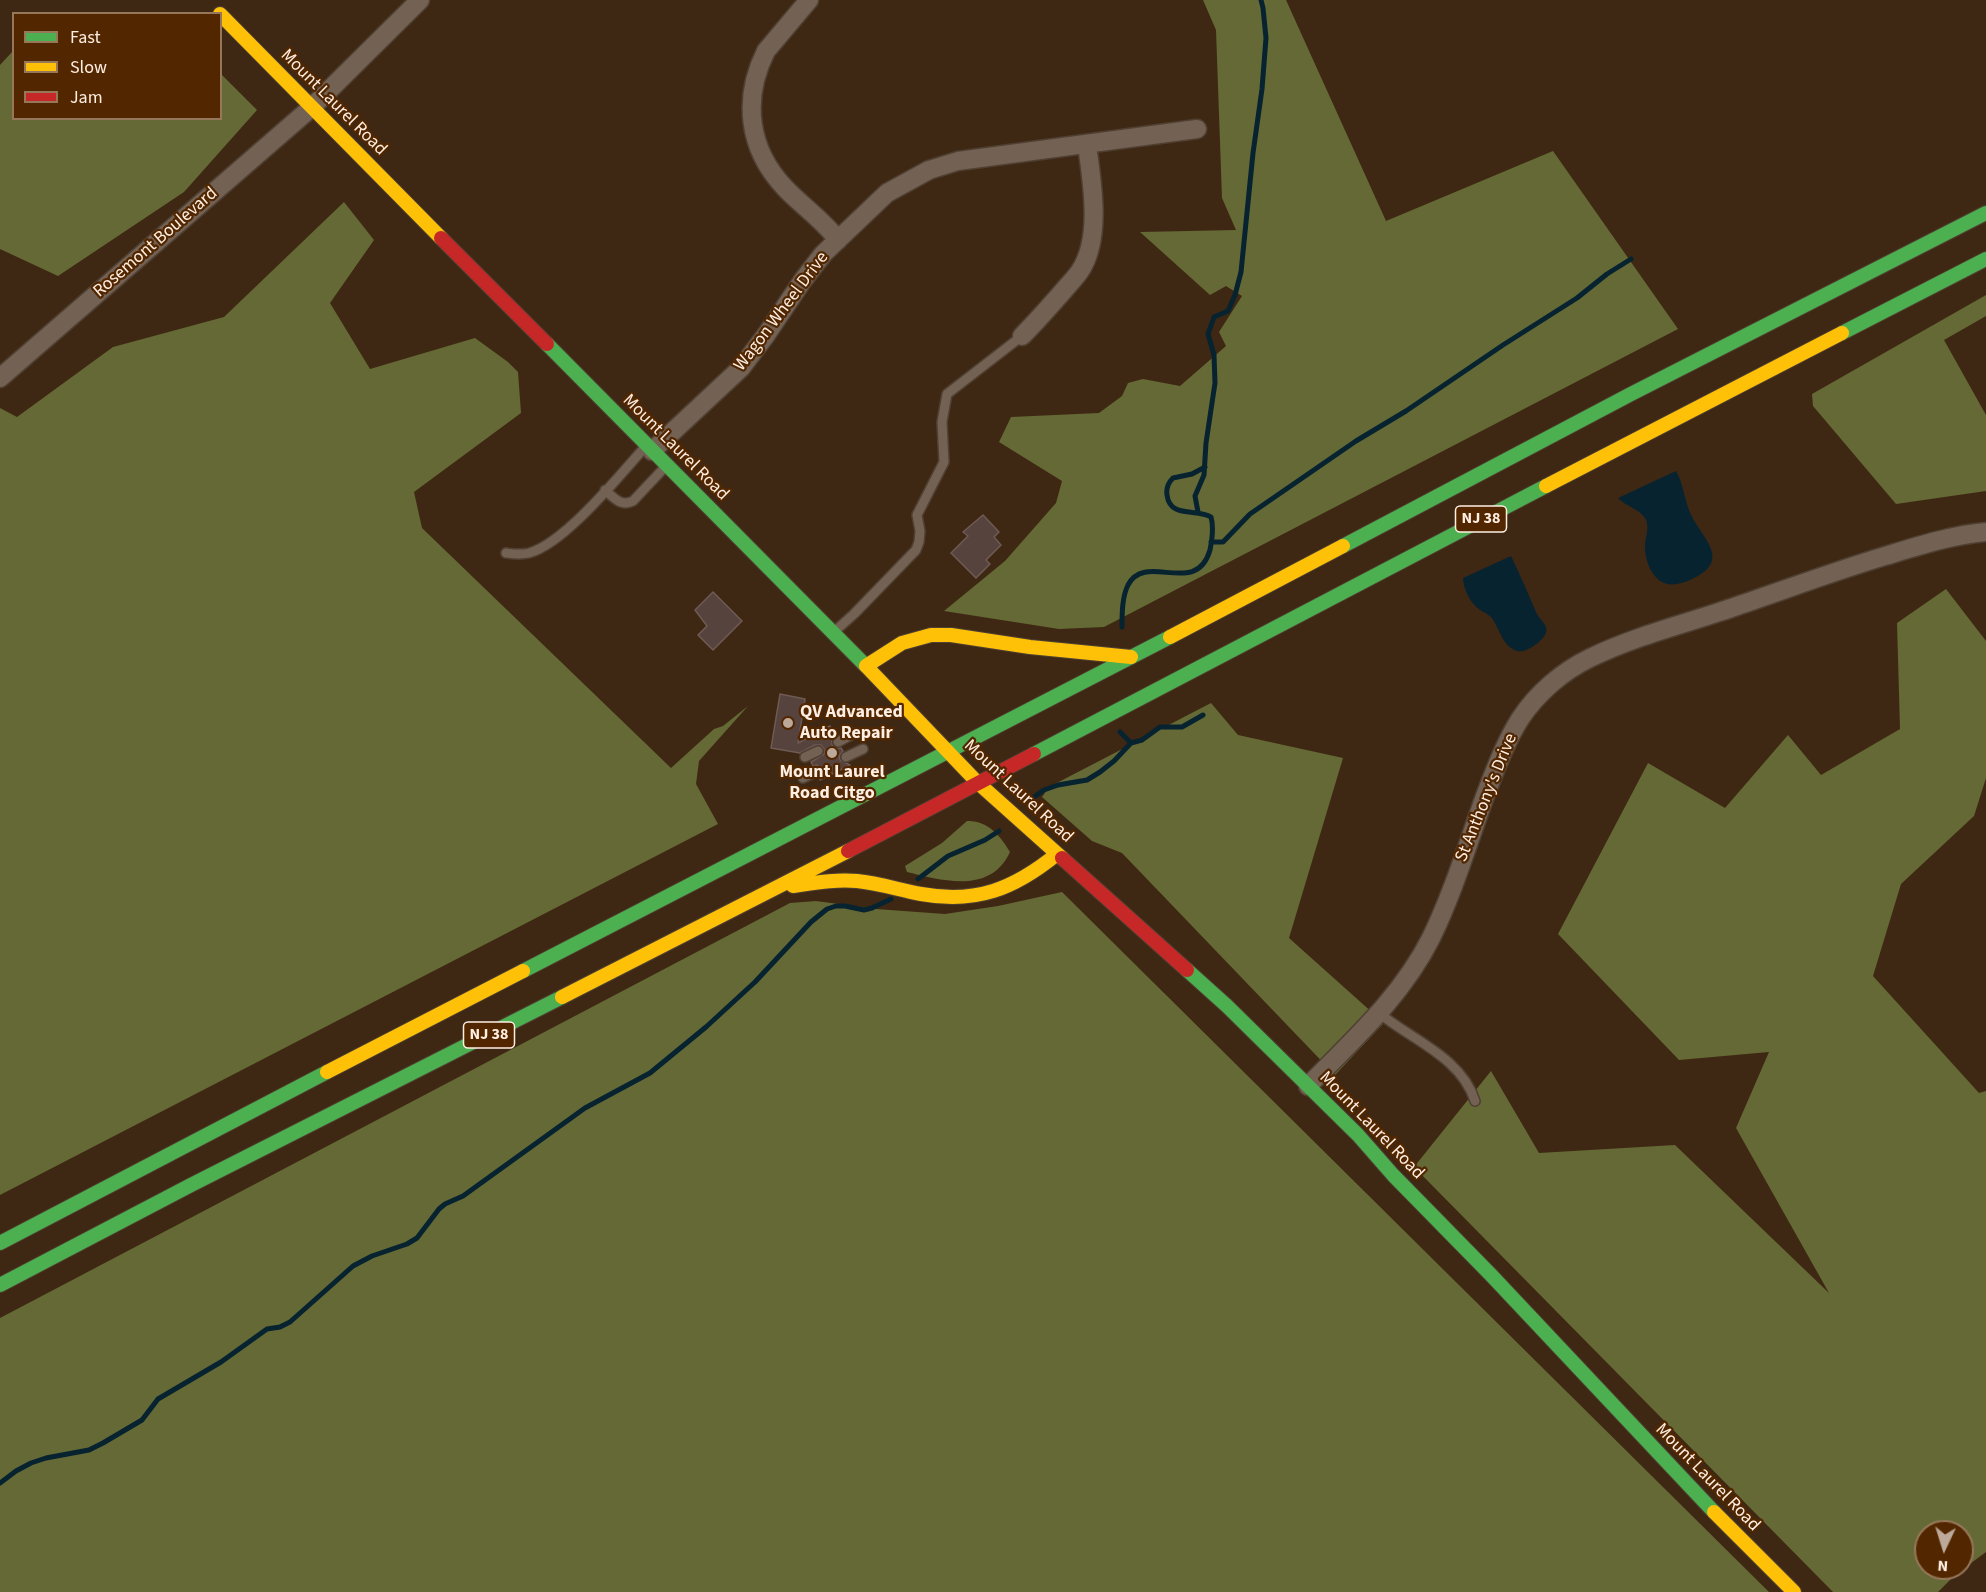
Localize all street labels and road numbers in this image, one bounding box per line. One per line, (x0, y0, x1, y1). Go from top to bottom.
street label: Mount Laurel Road (275, 45, 391, 161)
street label: Rosemont Boulevard (90, 183, 222, 303)
street label: Wagon Wheel Drive (730, 248, 834, 376)
street label: Mount Laurel Road (617, 390, 733, 506)
road number: NJ 38 (1456, 506, 1506, 532)
street label: St Anthony's Drive (1451, 731, 1523, 865)
street label: Mount Laurel Road (959, 736, 1077, 848)
road number: NJ 38 (464, 1022, 514, 1048)
street label: Mount Laurel Road (1314, 1068, 1428, 1184)
street label: Mount Laurel Road (1650, 1420, 1764, 1536)

